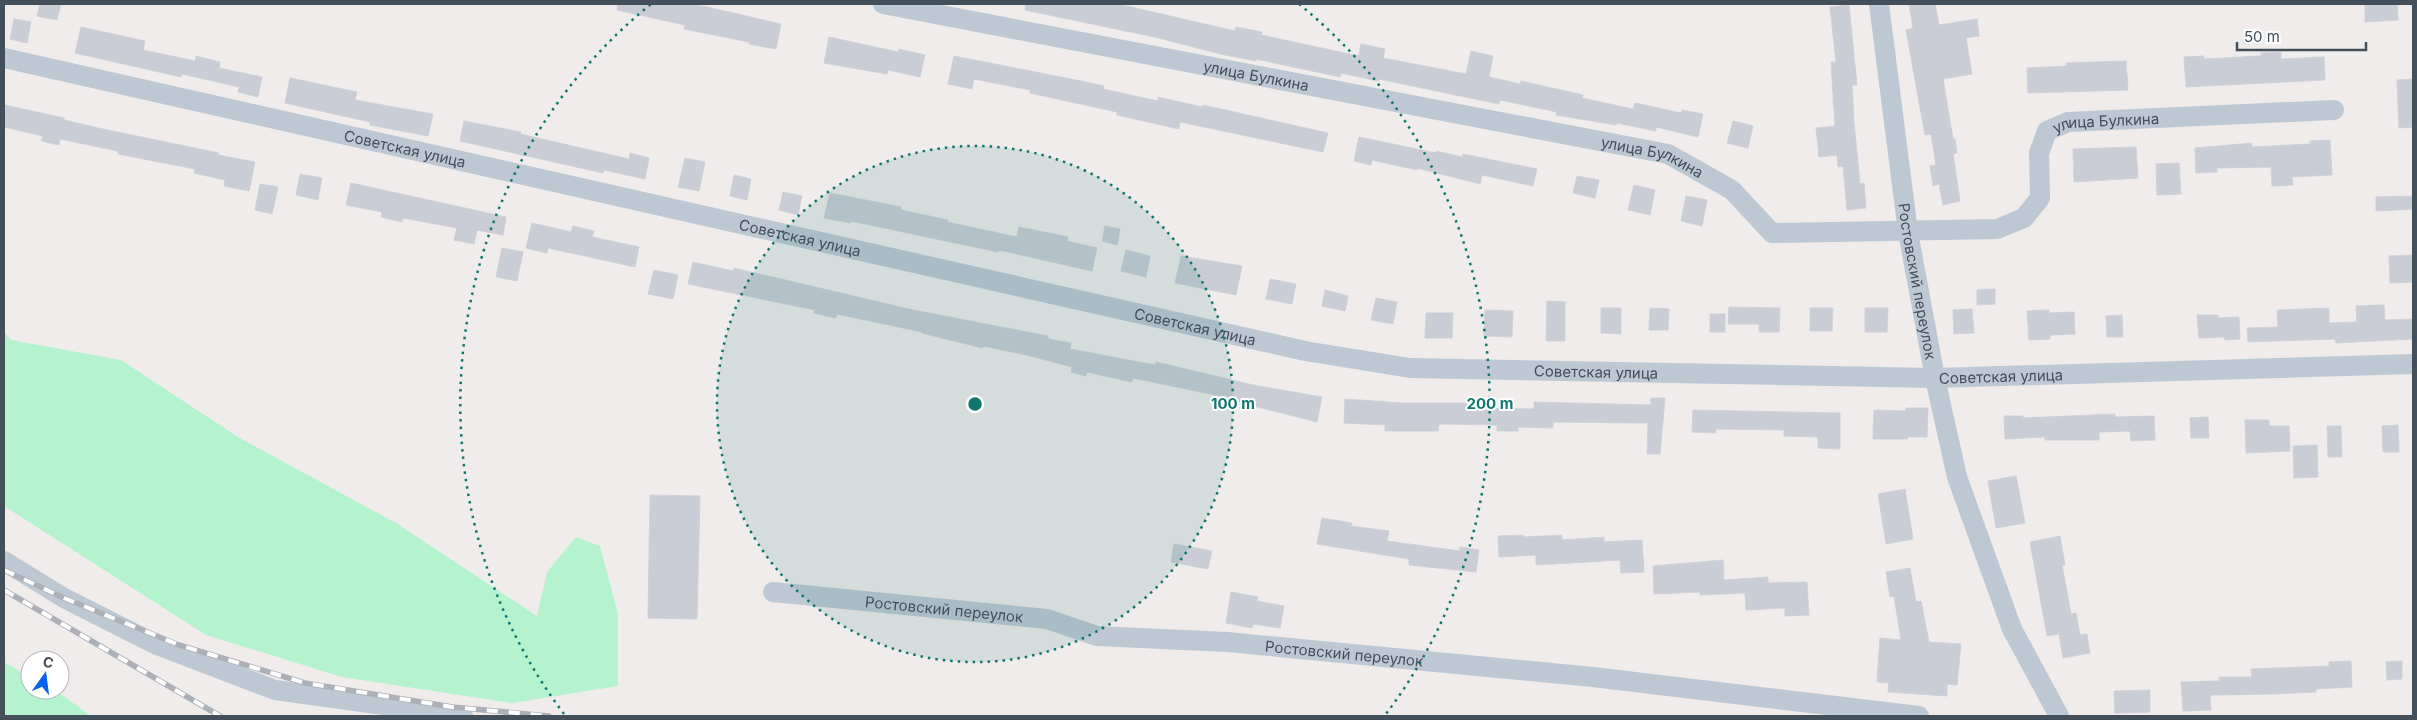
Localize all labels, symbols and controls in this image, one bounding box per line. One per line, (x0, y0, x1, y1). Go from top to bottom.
scale bar (2237, 20, 2366, 52)
text: 50 m (2244, 27, 2280, 46)
street label: улица Булкина (1202, 56, 1311, 95)
street label: улица Булкина (2049, 108, 2160, 137)
street label: Советская улица (342, 125, 468, 171)
street label: улица Булкина (1600, 132, 1707, 182)
street label: Ростовский переулок (1895, 202, 1941, 361)
street label: Советская улица (737, 214, 863, 260)
street label: Советская улица (1132, 303, 1258, 349)
street label: Советская улица (1534, 361, 1658, 382)
street label: Советская улица (1939, 365, 2063, 387)
text: 100 m (1211, 394, 1255, 413)
text: 200 m (1467, 394, 1513, 413)
centre of rings (966, 395, 984, 413)
street label: Ростовский переулок (864, 592, 1024, 626)
street label: Ростовский переулок (1264, 636, 1424, 670)
north arrow (20, 650, 70, 700)
text: С (41, 652, 55, 671)

